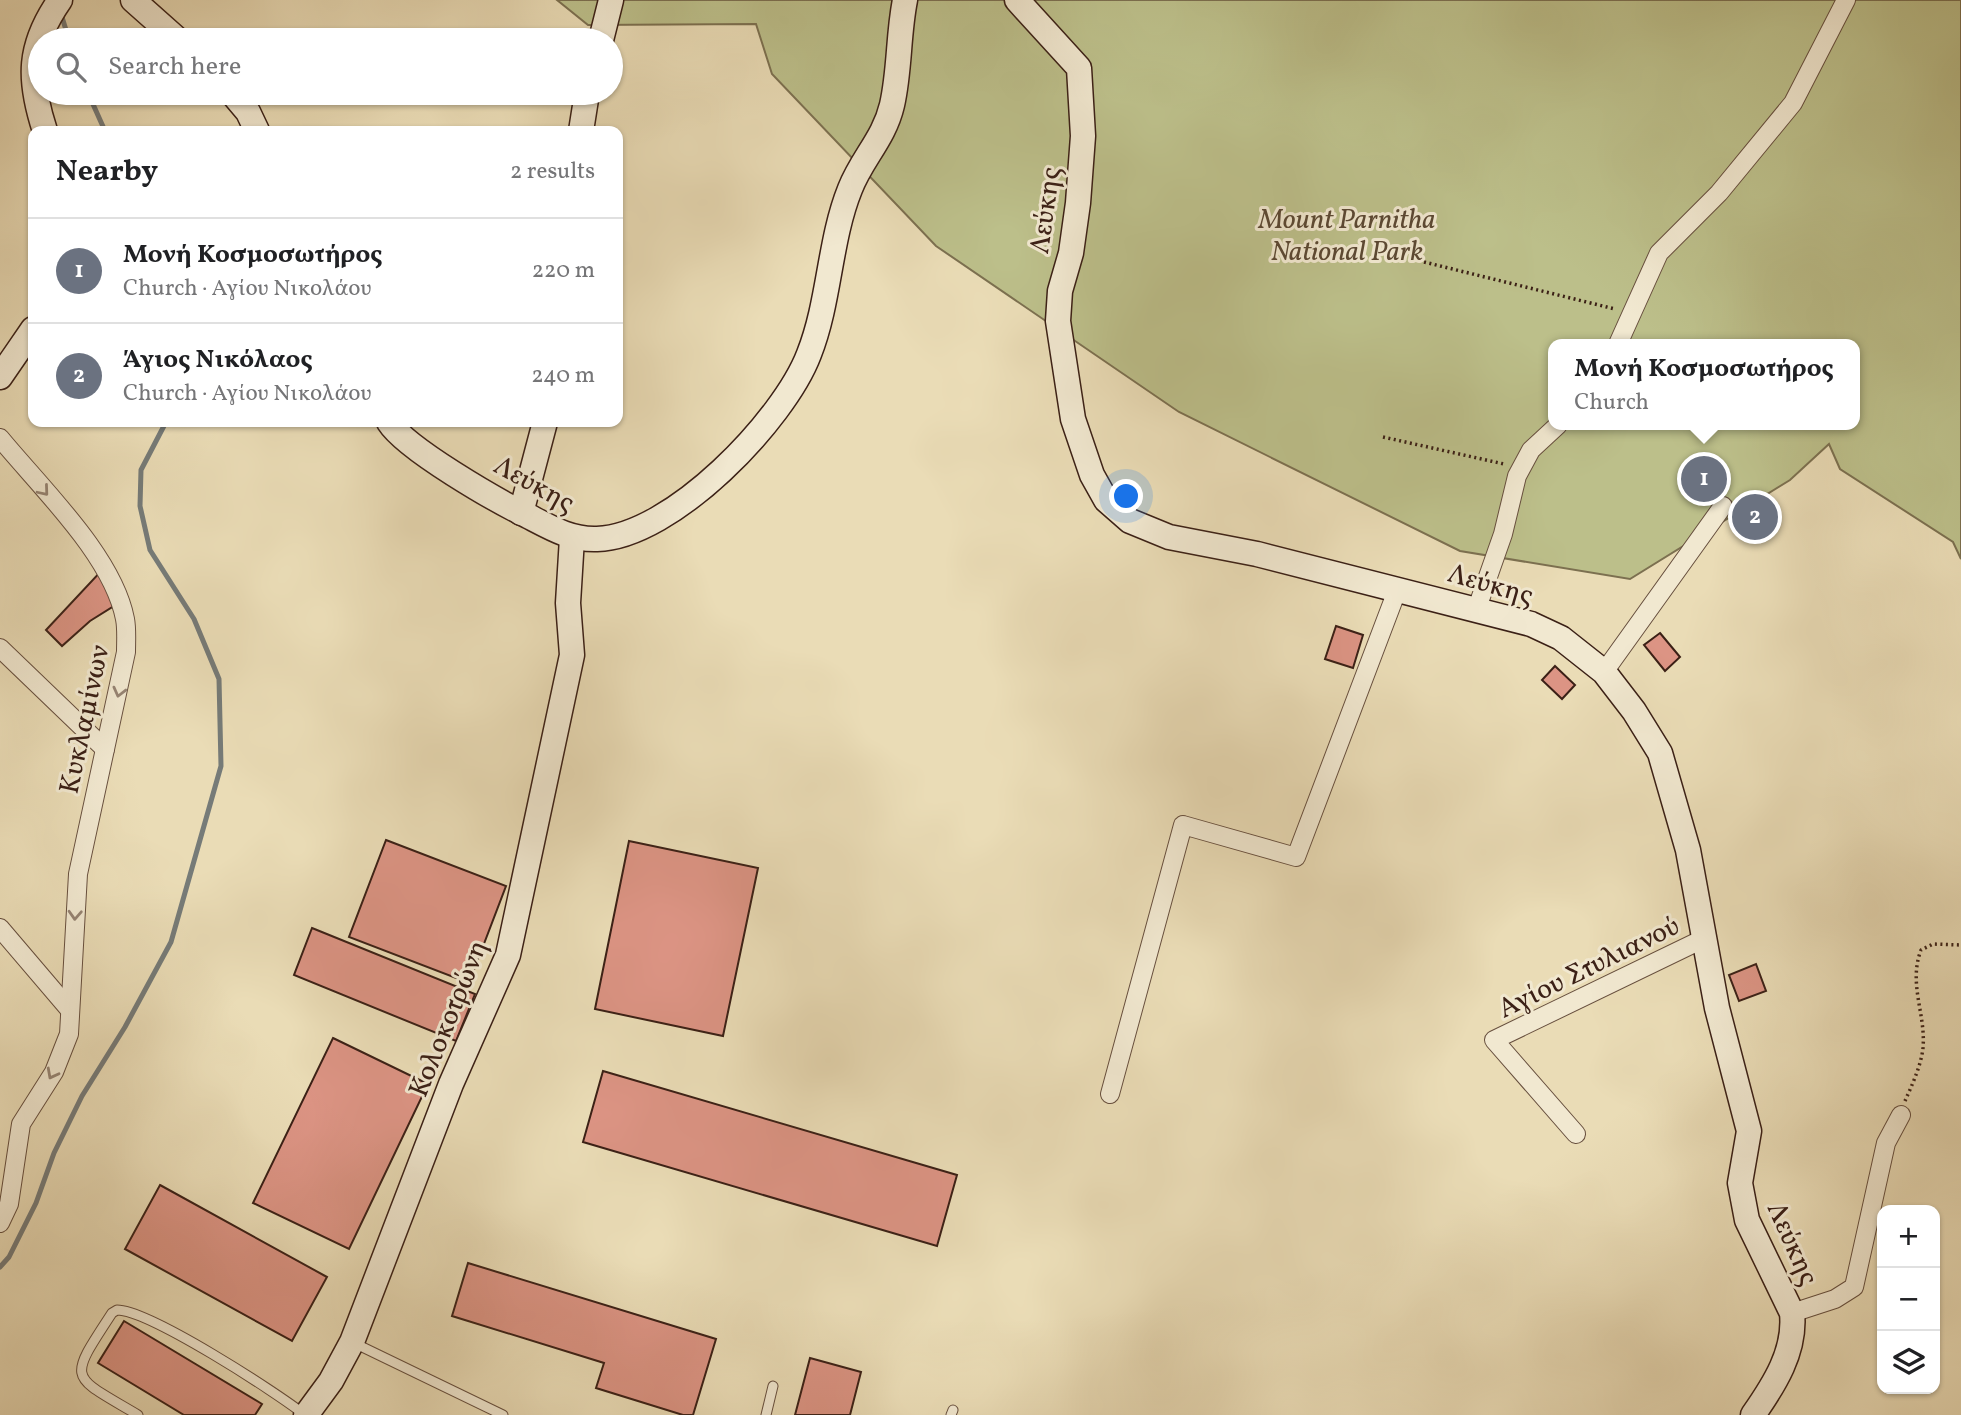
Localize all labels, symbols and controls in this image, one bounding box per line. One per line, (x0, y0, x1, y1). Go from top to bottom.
search box (28, 28, 623, 105)
icon: search (52, 48, 90, 86)
text: Search here (108, 49, 241, 85)
text: Nearby (56, 151, 158, 193)
text: 2 results (510, 156, 595, 188)
street label: Λεύκης (1021, 164, 1072, 256)
park label: Mount Parnitha National Park (1258, 201, 1435, 272)
text: Μονή Κοσμοσωτήρος (123, 237, 382, 273)
text: 1 (74, 255, 84, 287)
text: 220 m (532, 255, 595, 287)
text: Church · Αγίου Νικολάου (123, 273, 372, 305)
popup (1548, 339, 1860, 430)
text: Άγιος Νικόλαος (123, 342, 313, 378)
text: Μονή Κοσμοσωτήρος (1574, 351, 1834, 387)
text: 2 (73, 360, 85, 392)
text: 240 m (531, 360, 595, 392)
text: Church · Αγίου Νικολάου (123, 378, 372, 410)
text: Church (1574, 387, 1649, 419)
street label: Λεύκης (486, 447, 581, 523)
pin: 1 (1681, 453, 1727, 505)
your location (1109, 479, 1143, 513)
one-way arrow (36, 482, 48, 495)
pin: 2 (1732, 491, 1778, 543)
street label: Λεύκης (1443, 555, 1538, 616)
street label: Κυκλαμίνων (51, 641, 120, 797)
one-way arrow (113, 686, 127, 698)
street label: Αγίου Στυλιανού (1492, 907, 1686, 1029)
one-way arrow (68, 909, 83, 920)
street label: Κολοκοτρώνη (400, 935, 499, 1103)
one-way arrow (47, 1067, 61, 1079)
street label: Λεύκης (1756, 1196, 1827, 1292)
map controls (1877, 1205, 1940, 1394)
button: + (1877, 1205, 1940, 1268)
button: − (1877, 1268, 1940, 1331)
button: layers (1877, 1331, 1940, 1394)

